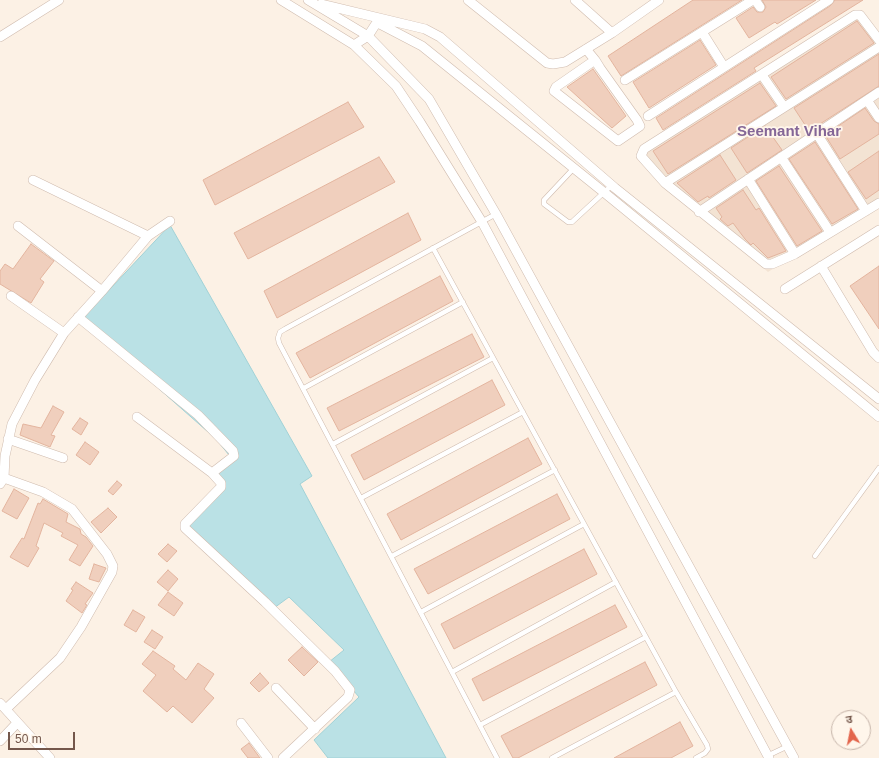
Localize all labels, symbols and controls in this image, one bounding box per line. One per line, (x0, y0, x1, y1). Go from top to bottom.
district label: Seemant Vihar (737, 123, 841, 141)
north arrow (831, 710, 871, 750)
text: उ (845, 713, 853, 726)
scale bar (10, 724, 77, 750)
text: 50 m (15, 732, 42, 746)

